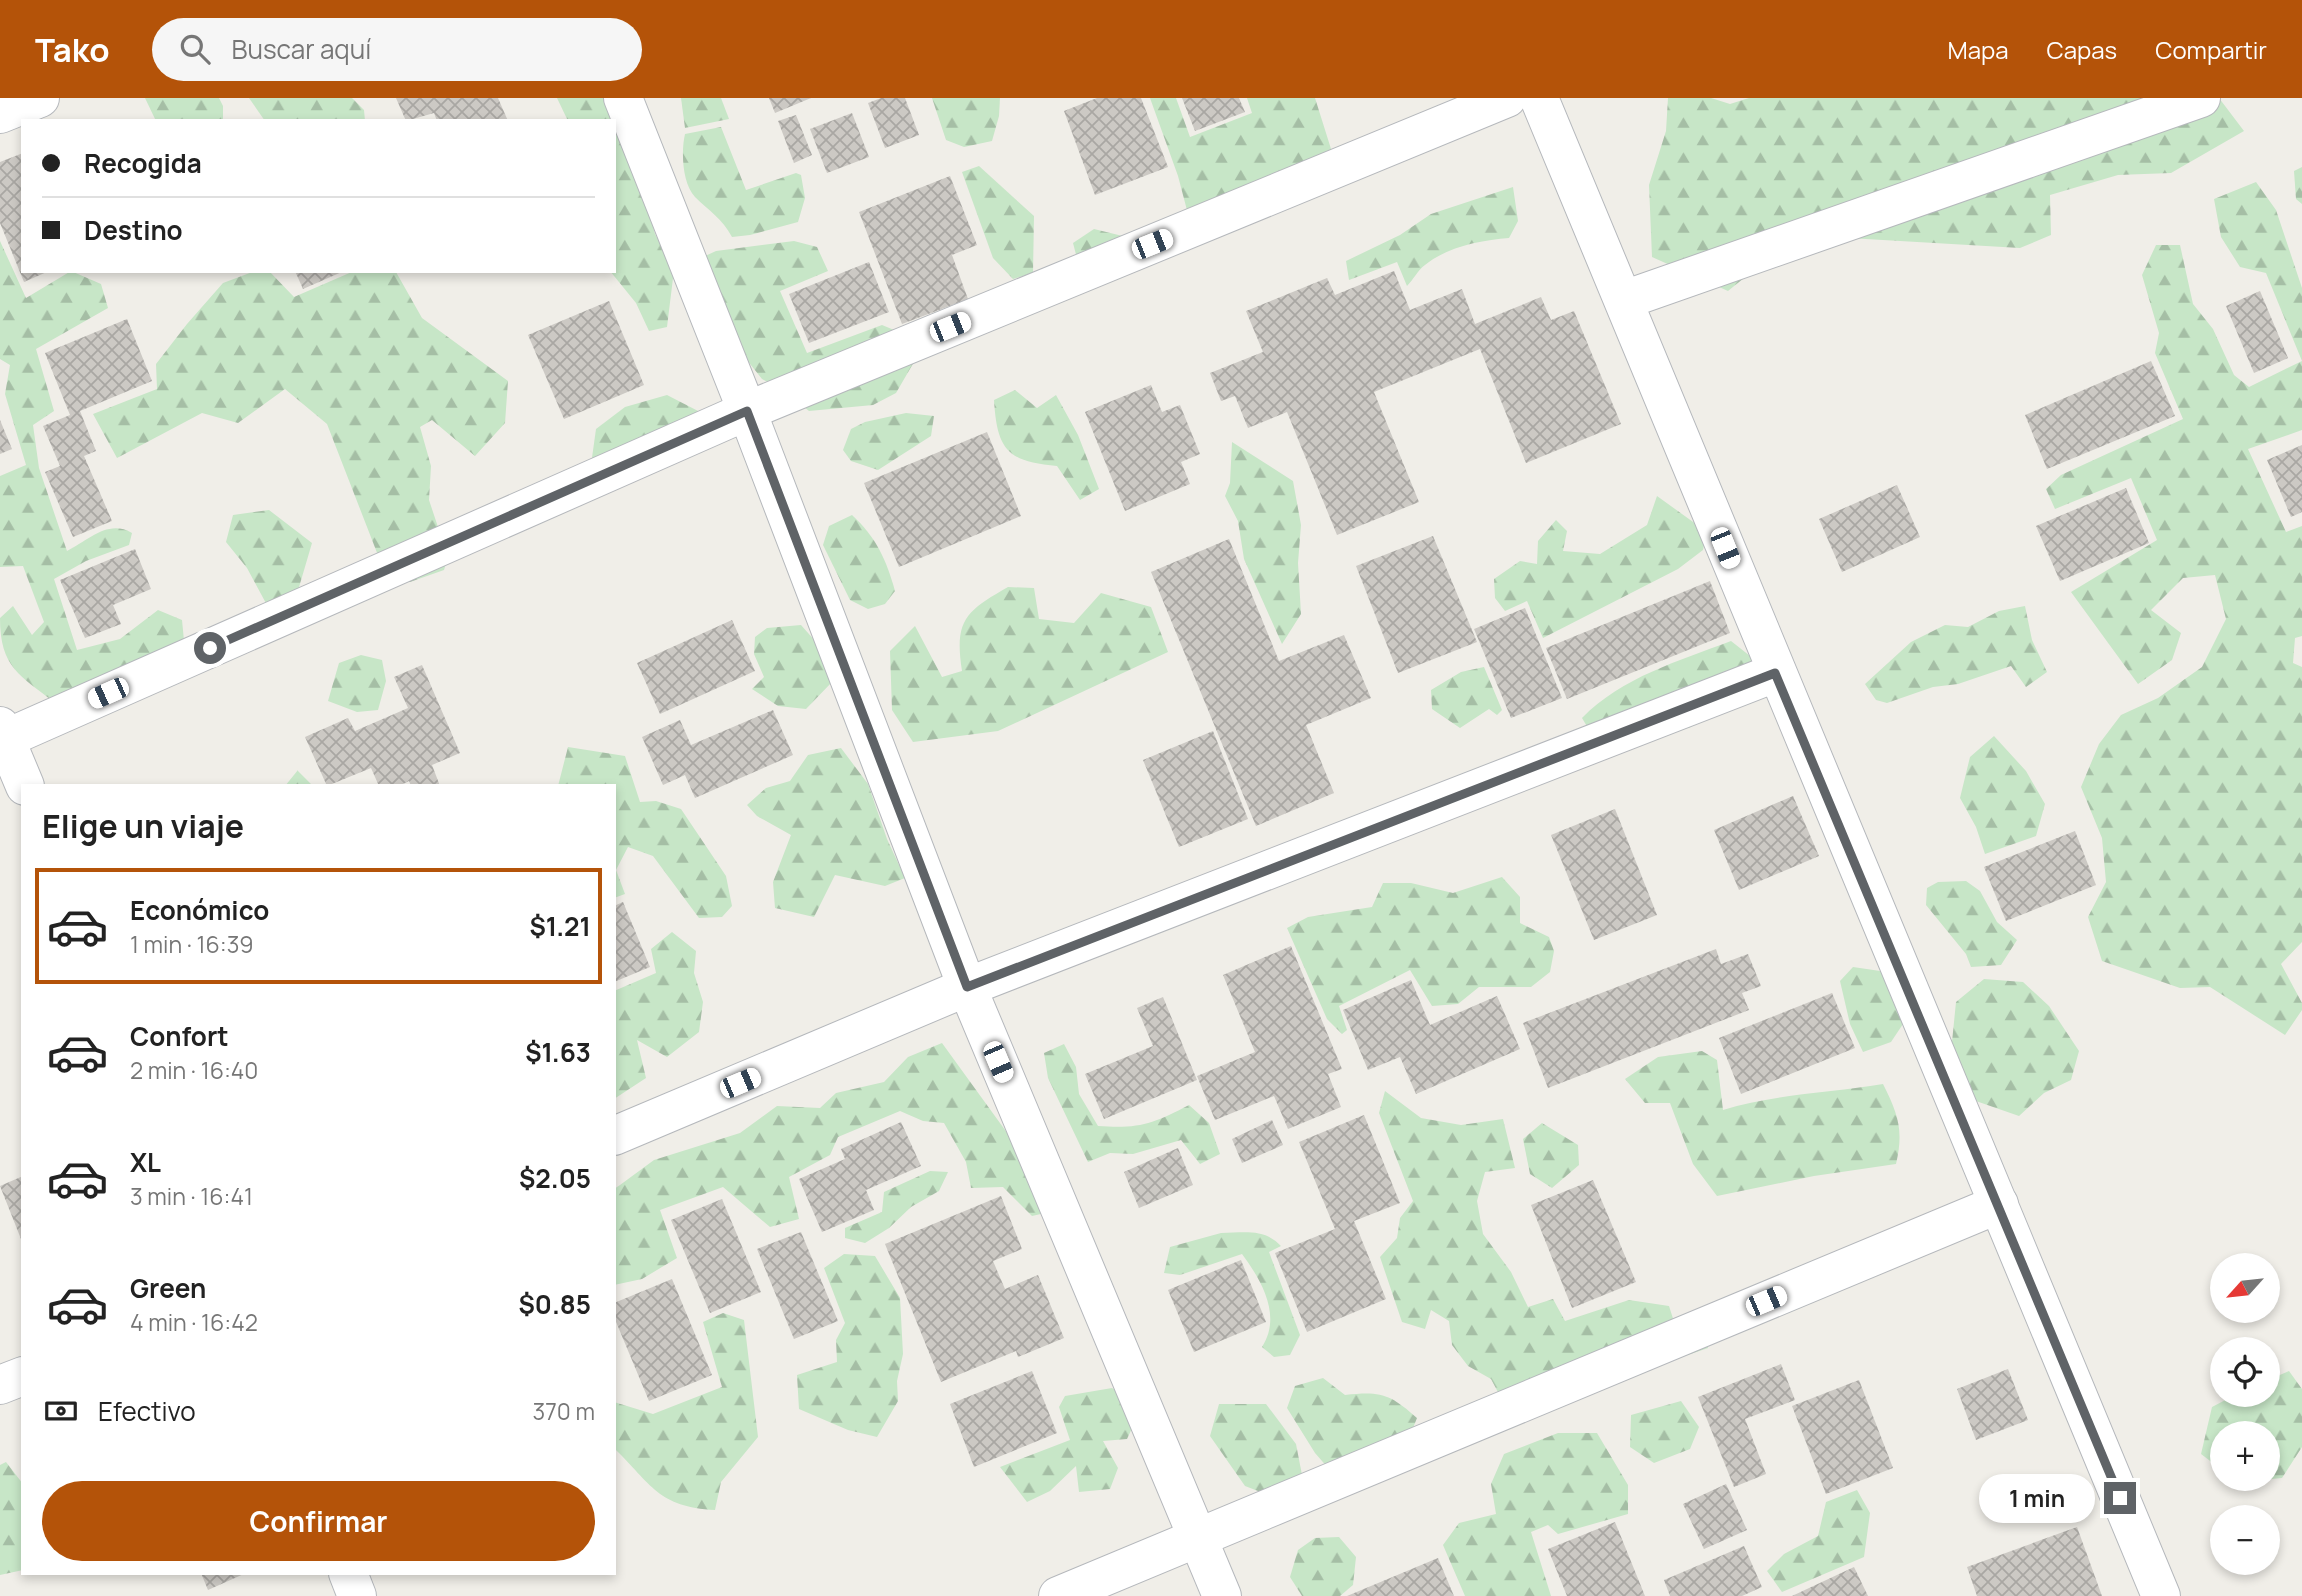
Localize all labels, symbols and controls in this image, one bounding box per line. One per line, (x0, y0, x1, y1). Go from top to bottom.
search box (152, 18, 642, 81)
text: Tako (35, 27, 110, 72)
icon: search (176, 30, 214, 68)
text: Buscar aquí (232, 31, 371, 67)
text: Mapa (1948, 33, 2009, 66)
text: Capas (2047, 33, 2117, 66)
text: Compartir (2155, 33, 2267, 66)
text: Recogida (84, 145, 202, 181)
text: Destino (84, 212, 183, 248)
car (1129, 226, 1176, 262)
car (927, 309, 974, 345)
car (1708, 525, 1743, 571)
route start (194, 632, 226, 664)
car (85, 675, 132, 711)
text: Elige un viaje (42, 804, 244, 848)
text: Económico (130, 892, 269, 928)
icon: car (46, 895, 109, 958)
text: $1.21 (530, 908, 591, 944)
text: 1 min · 16:39 (130, 928, 254, 960)
text: Confort (130, 1018, 229, 1054)
icon: car (46, 1021, 109, 1084)
text: $1.63 (525, 1034, 591, 1070)
car (981, 1039, 1016, 1085)
text: 2 min · 16:40 (130, 1054, 258, 1086)
car (717, 1065, 764, 1101)
text: XL (130, 1144, 161, 1180)
icon: car (46, 1147, 109, 1210)
text: $2.05 (519, 1160, 591, 1196)
text: 3 min · 16:41 (130, 1180, 253, 1212)
north arrow (2210, 1253, 2280, 1323)
map controls (2210, 1253, 2280, 1575)
text: Green (130, 1270, 206, 1306)
icon: car (46, 1273, 109, 1336)
car (1743, 1283, 1790, 1319)
text: $0.85 (519, 1286, 591, 1322)
text: 4 min · 16:42 (130, 1306, 258, 1338)
button: locate (2210, 1337, 2280, 1407)
icon: cash (42, 1392, 80, 1430)
text: Efectivo (98, 1393, 196, 1429)
text: 370 m (533, 1395, 595, 1427)
button: + (2210, 1421, 2280, 1491)
callout: 1 min (1980, 1474, 2096, 1522)
button: Confirmar (42, 1481, 595, 1561)
text: 1 min (2009, 1482, 2065, 1514)
route end (2104, 1482, 2136, 1514)
button: − (2210, 1505, 2280, 1575)

